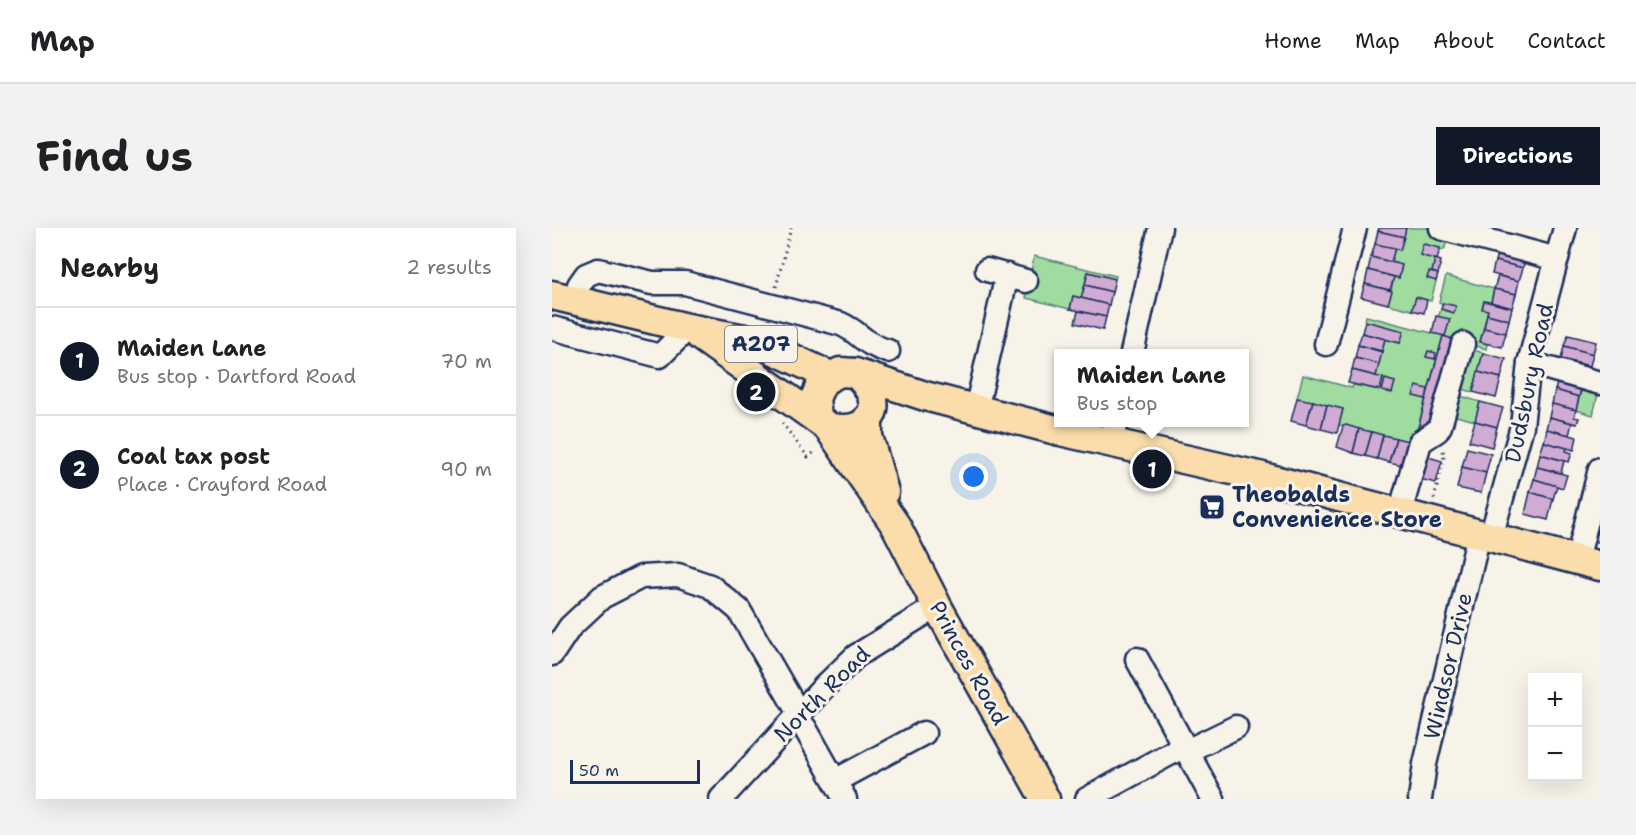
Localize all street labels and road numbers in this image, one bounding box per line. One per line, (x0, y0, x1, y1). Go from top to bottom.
street label: Dudsbury Road (1498, 301, 1560, 465)
road number: A207 (725, 326, 797, 362)
street label: Windsor Drive (1417, 590, 1479, 742)
street label: Princes Road (923, 596, 1015, 730)
street label: North Road (768, 639, 877, 748)

